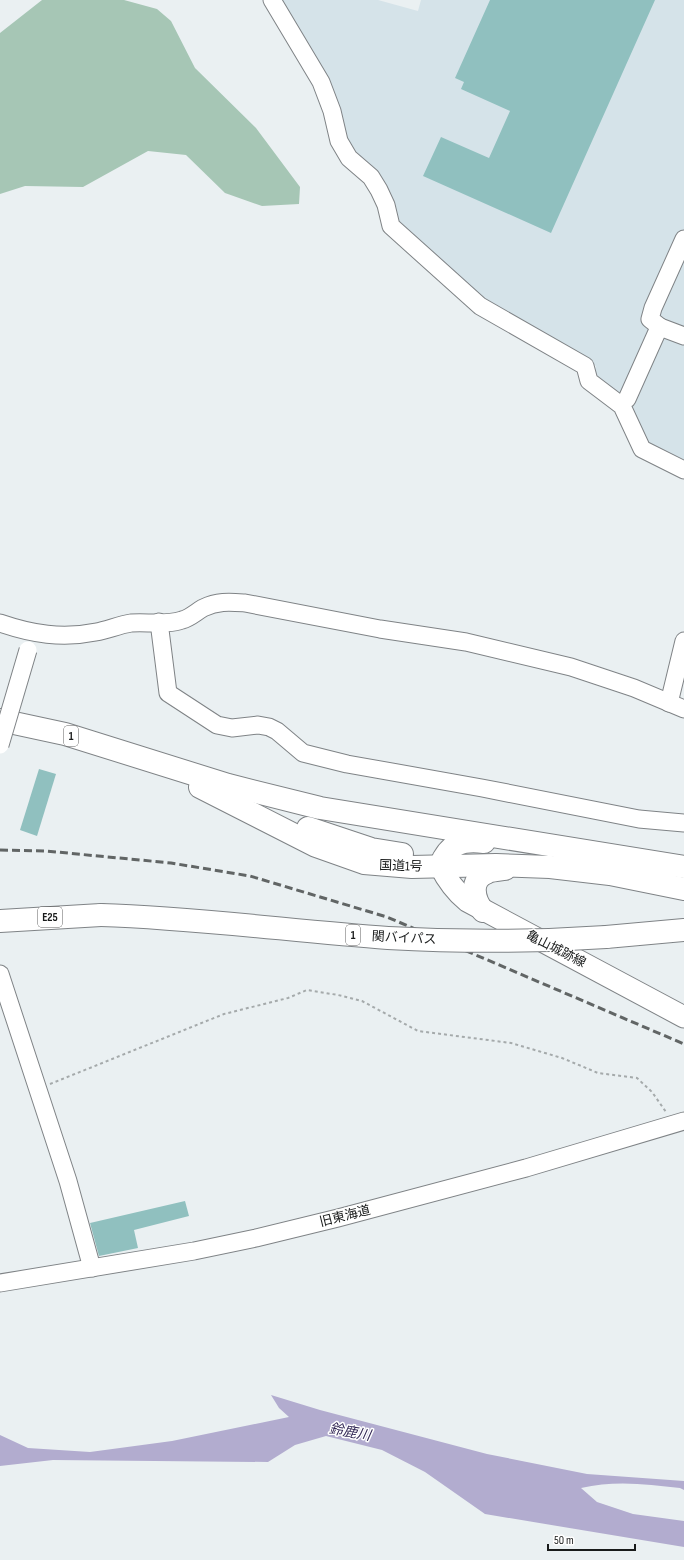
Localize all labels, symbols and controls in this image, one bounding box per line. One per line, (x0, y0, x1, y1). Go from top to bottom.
road number: 1 (64, 726, 78, 746)
street label: 国道1号 (379, 857, 423, 875)
road number: E25 (38, 907, 62, 927)
road number: 1 (346, 925, 360, 945)
street label: 亀山城跡線 (523, 927, 589, 971)
street label: 関バイパス (371, 928, 437, 948)
street label: 旧東海道 (318, 1202, 372, 1230)
water label: 鈴鹿川 (328, 1420, 374, 1444)
scale bar (548, 1526, 635, 1552)
text: 50 m (554, 1533, 574, 1548)

